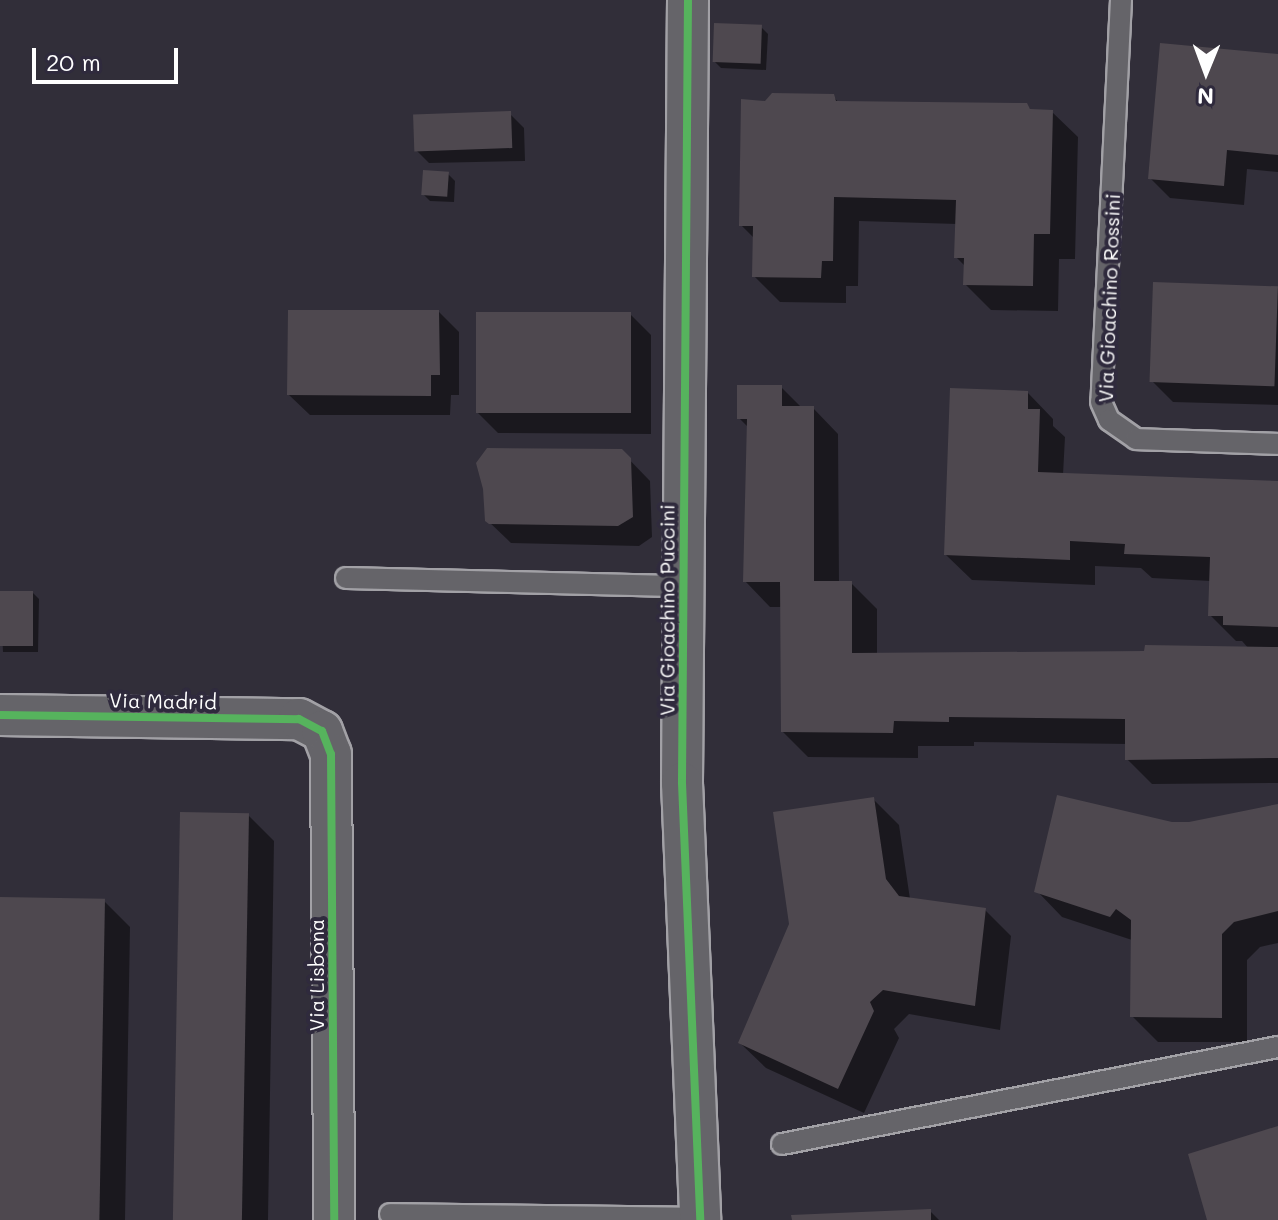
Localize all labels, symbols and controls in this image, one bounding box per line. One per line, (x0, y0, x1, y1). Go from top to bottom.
scale bar (36, 32, 182, 82)
north arrow (1166, 32, 1246, 112)
text: 20 m (46, 46, 101, 77)
text: N (1197, 82, 1214, 111)
street label: Via Gioachino Rossini (1093, 193, 1125, 403)
street label: Via Gioachino Puccini (655, 504, 679, 716)
street label: Via Madrid (109, 688, 217, 714)
street label: Via Lisbona (304, 919, 328, 1031)

